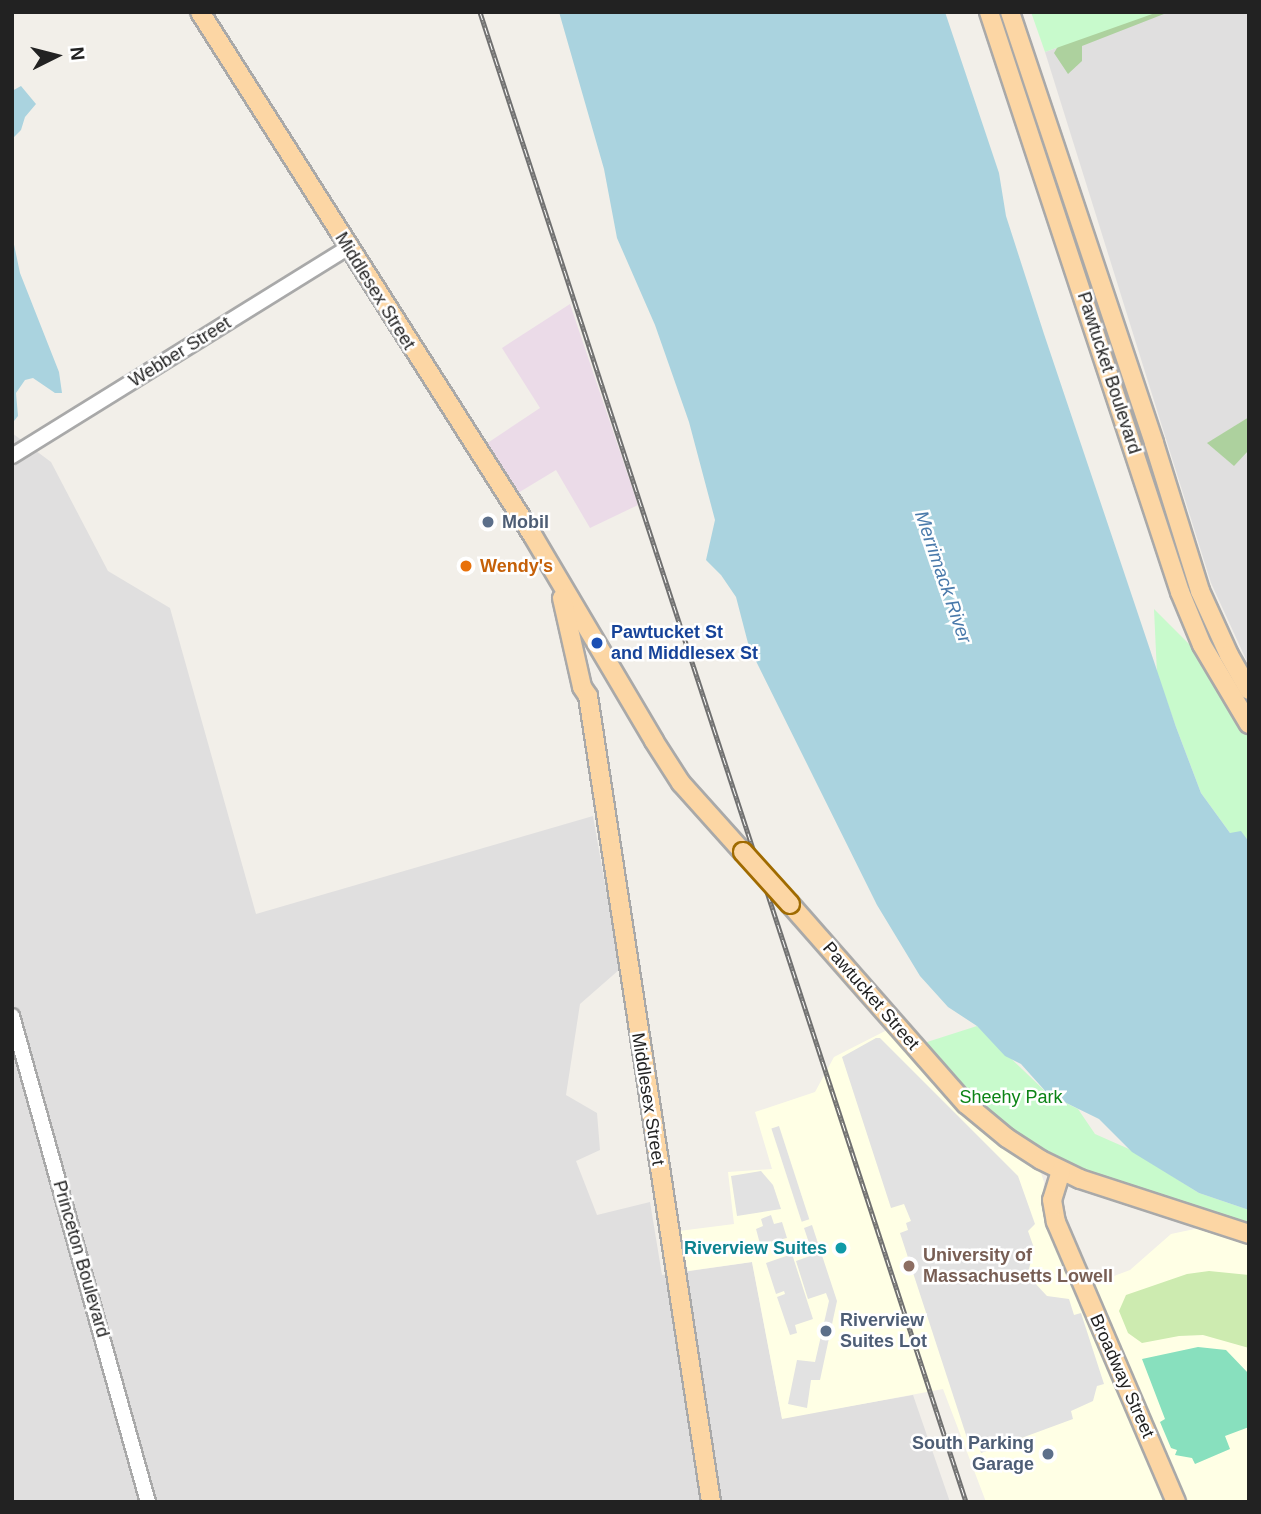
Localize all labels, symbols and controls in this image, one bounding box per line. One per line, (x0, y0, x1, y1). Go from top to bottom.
north arrow (21, 21, 91, 91)
text: N (66, 46, 89, 62)
street label: Middlesex Street (330, 228, 420, 354)
street label: Pawtucket Boulevard (1073, 289, 1145, 457)
street label: Webber Street (125, 312, 235, 392)
water label: Merrimack River (910, 508, 976, 646)
place label: Mobil (502, 511, 549, 533)
marker: Mobil (480, 514, 496, 530)
place label: Wendy's (480, 555, 553, 577)
marker: Wendy's (458, 558, 474, 574)
place label: Pawtucket St and Middlesex St (611, 622, 758, 664)
marker: Pawtucket St and Middlesex St (589, 635, 605, 651)
street label: Pawtucket Street (818, 938, 924, 1054)
street label: Middlesex Street (627, 1031, 669, 1167)
park label: Sheehy Park (959, 1086, 1063, 1108)
street label: Princeton Boulevard (48, 1178, 114, 1340)
place label: Riverview Suites (684, 1237, 827, 1259)
marker: Riverview Suites (833, 1240, 849, 1256)
place label: University of Massachusetts Lowell (923, 1245, 1113, 1288)
marker: University of Massachusetts Lowell (901, 1258, 917, 1274)
place label: Riverview Suites Lot (840, 1310, 927, 1352)
street label: Broadway Street (1085, 1311, 1159, 1441)
marker: Riverview Suites Lot (818, 1323, 834, 1339)
place label: South Parking Garage (912, 1433, 1034, 1476)
marker: South Parking Garage (1040, 1446, 1056, 1462)

